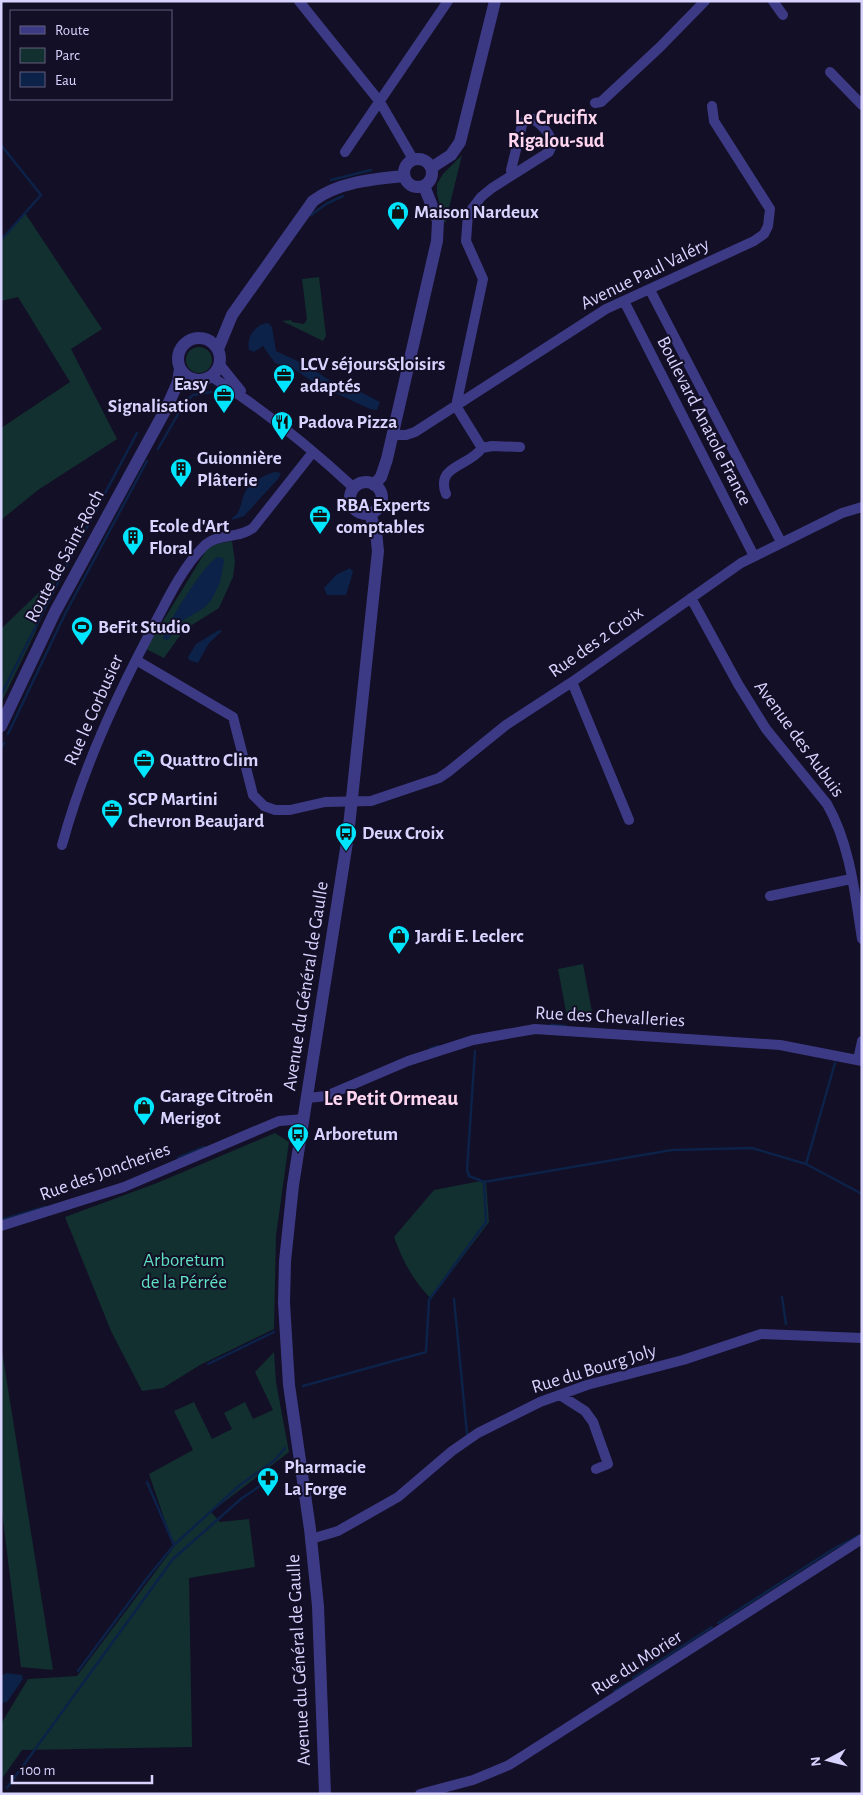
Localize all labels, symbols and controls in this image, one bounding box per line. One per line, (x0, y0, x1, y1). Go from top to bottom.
legend (10, 10, 172, 100)
text: Route (55, 23, 89, 38)
text: Parc (55, 48, 80, 63)
text: Eau (55, 73, 77, 88)
district label: Le Crucifix Rigalou-sud (508, 108, 605, 151)
shop icon: Maison Nardeux (386, 200, 410, 231)
place label: Maison Nardeux (414, 203, 539, 222)
street label: Avenue Paul Valéry (578, 235, 712, 313)
street label: Boulevard Anatole France (653, 333, 755, 509)
place label: LCV séjours&loisirs adaptés (300, 355, 445, 396)
office icon: LCV séjours&loisirs adaptés (272, 363, 296, 394)
place label: Easy Signalisation (108, 375, 209, 416)
office icon: Easy Signalisation (212, 383, 236, 414)
restaurant icon: Padova Pizza (270, 410, 294, 441)
place label: Padova Pizza (298, 413, 397, 432)
place label: Guionnière Plâterie (197, 449, 282, 490)
building icon: Guionnière Plâterie (169, 457, 193, 488)
street label: Route de Saint-Roch (22, 486, 108, 626)
place label: RBA Experts comptables (336, 496, 430, 537)
office icon: RBA Experts comptables (308, 504, 332, 535)
place label: Ecole d'Art Floral (149, 517, 230, 558)
building icon: Ecole d'Art Floral (121, 525, 145, 556)
street label: Rue des 2 Croix (545, 603, 647, 681)
sports icon: BeFit Studio (70, 615, 94, 646)
place label: BeFit Studio (98, 618, 190, 637)
street label: Rue le Corbusier (61, 652, 127, 768)
street label: Avenue des Aubuis (751, 677, 847, 801)
office icon: Quattro Clim (132, 748, 156, 779)
place label: Quattro Clim (160, 751, 258, 770)
place label: SCP Martini Chevron Beaujard (128, 790, 264, 831)
office icon: SCP Martini Chevron Beaujard (100, 798, 124, 829)
bus stop icon: Deux Croix (334, 821, 358, 852)
place label: Deux Croix (362, 824, 444, 843)
street label: Avenue du Général de Gaulle (280, 880, 332, 1092)
shop icon: Jardi E. Leclerc (387, 924, 411, 955)
place label: Jardi E. Leclerc (415, 927, 524, 946)
street label: Rue des Chevalleries (535, 1004, 685, 1030)
place label: Garage Citroën Merigot (160, 1087, 273, 1128)
district label: Le Petit Ormeau (324, 1088, 458, 1109)
shop icon: Garage Citroën Merigot (132, 1095, 156, 1126)
bus stop icon: Arboretum (286, 1122, 310, 1153)
place label: Arboretum (314, 1125, 398, 1144)
street label: Rue des Joncheries (37, 1140, 173, 1204)
park label: Arboretum de la Pérrée (141, 1251, 227, 1292)
street label: Rue du Bourg Joly (529, 1341, 659, 1397)
place label: Pharmacie La Forge (284, 1458, 366, 1499)
pharmacy icon: Pharmacie La Forge (256, 1466, 280, 1497)
street label: Avenue du Général de Gaulle (284, 1554, 314, 1766)
street label: Rue du Morier (588, 1627, 686, 1699)
north arrow (803, 1735, 853, 1785)
scale bar (12, 1752, 152, 1784)
text: N (809, 1756, 824, 1767)
text: 100 m (20, 1763, 55, 1778)

